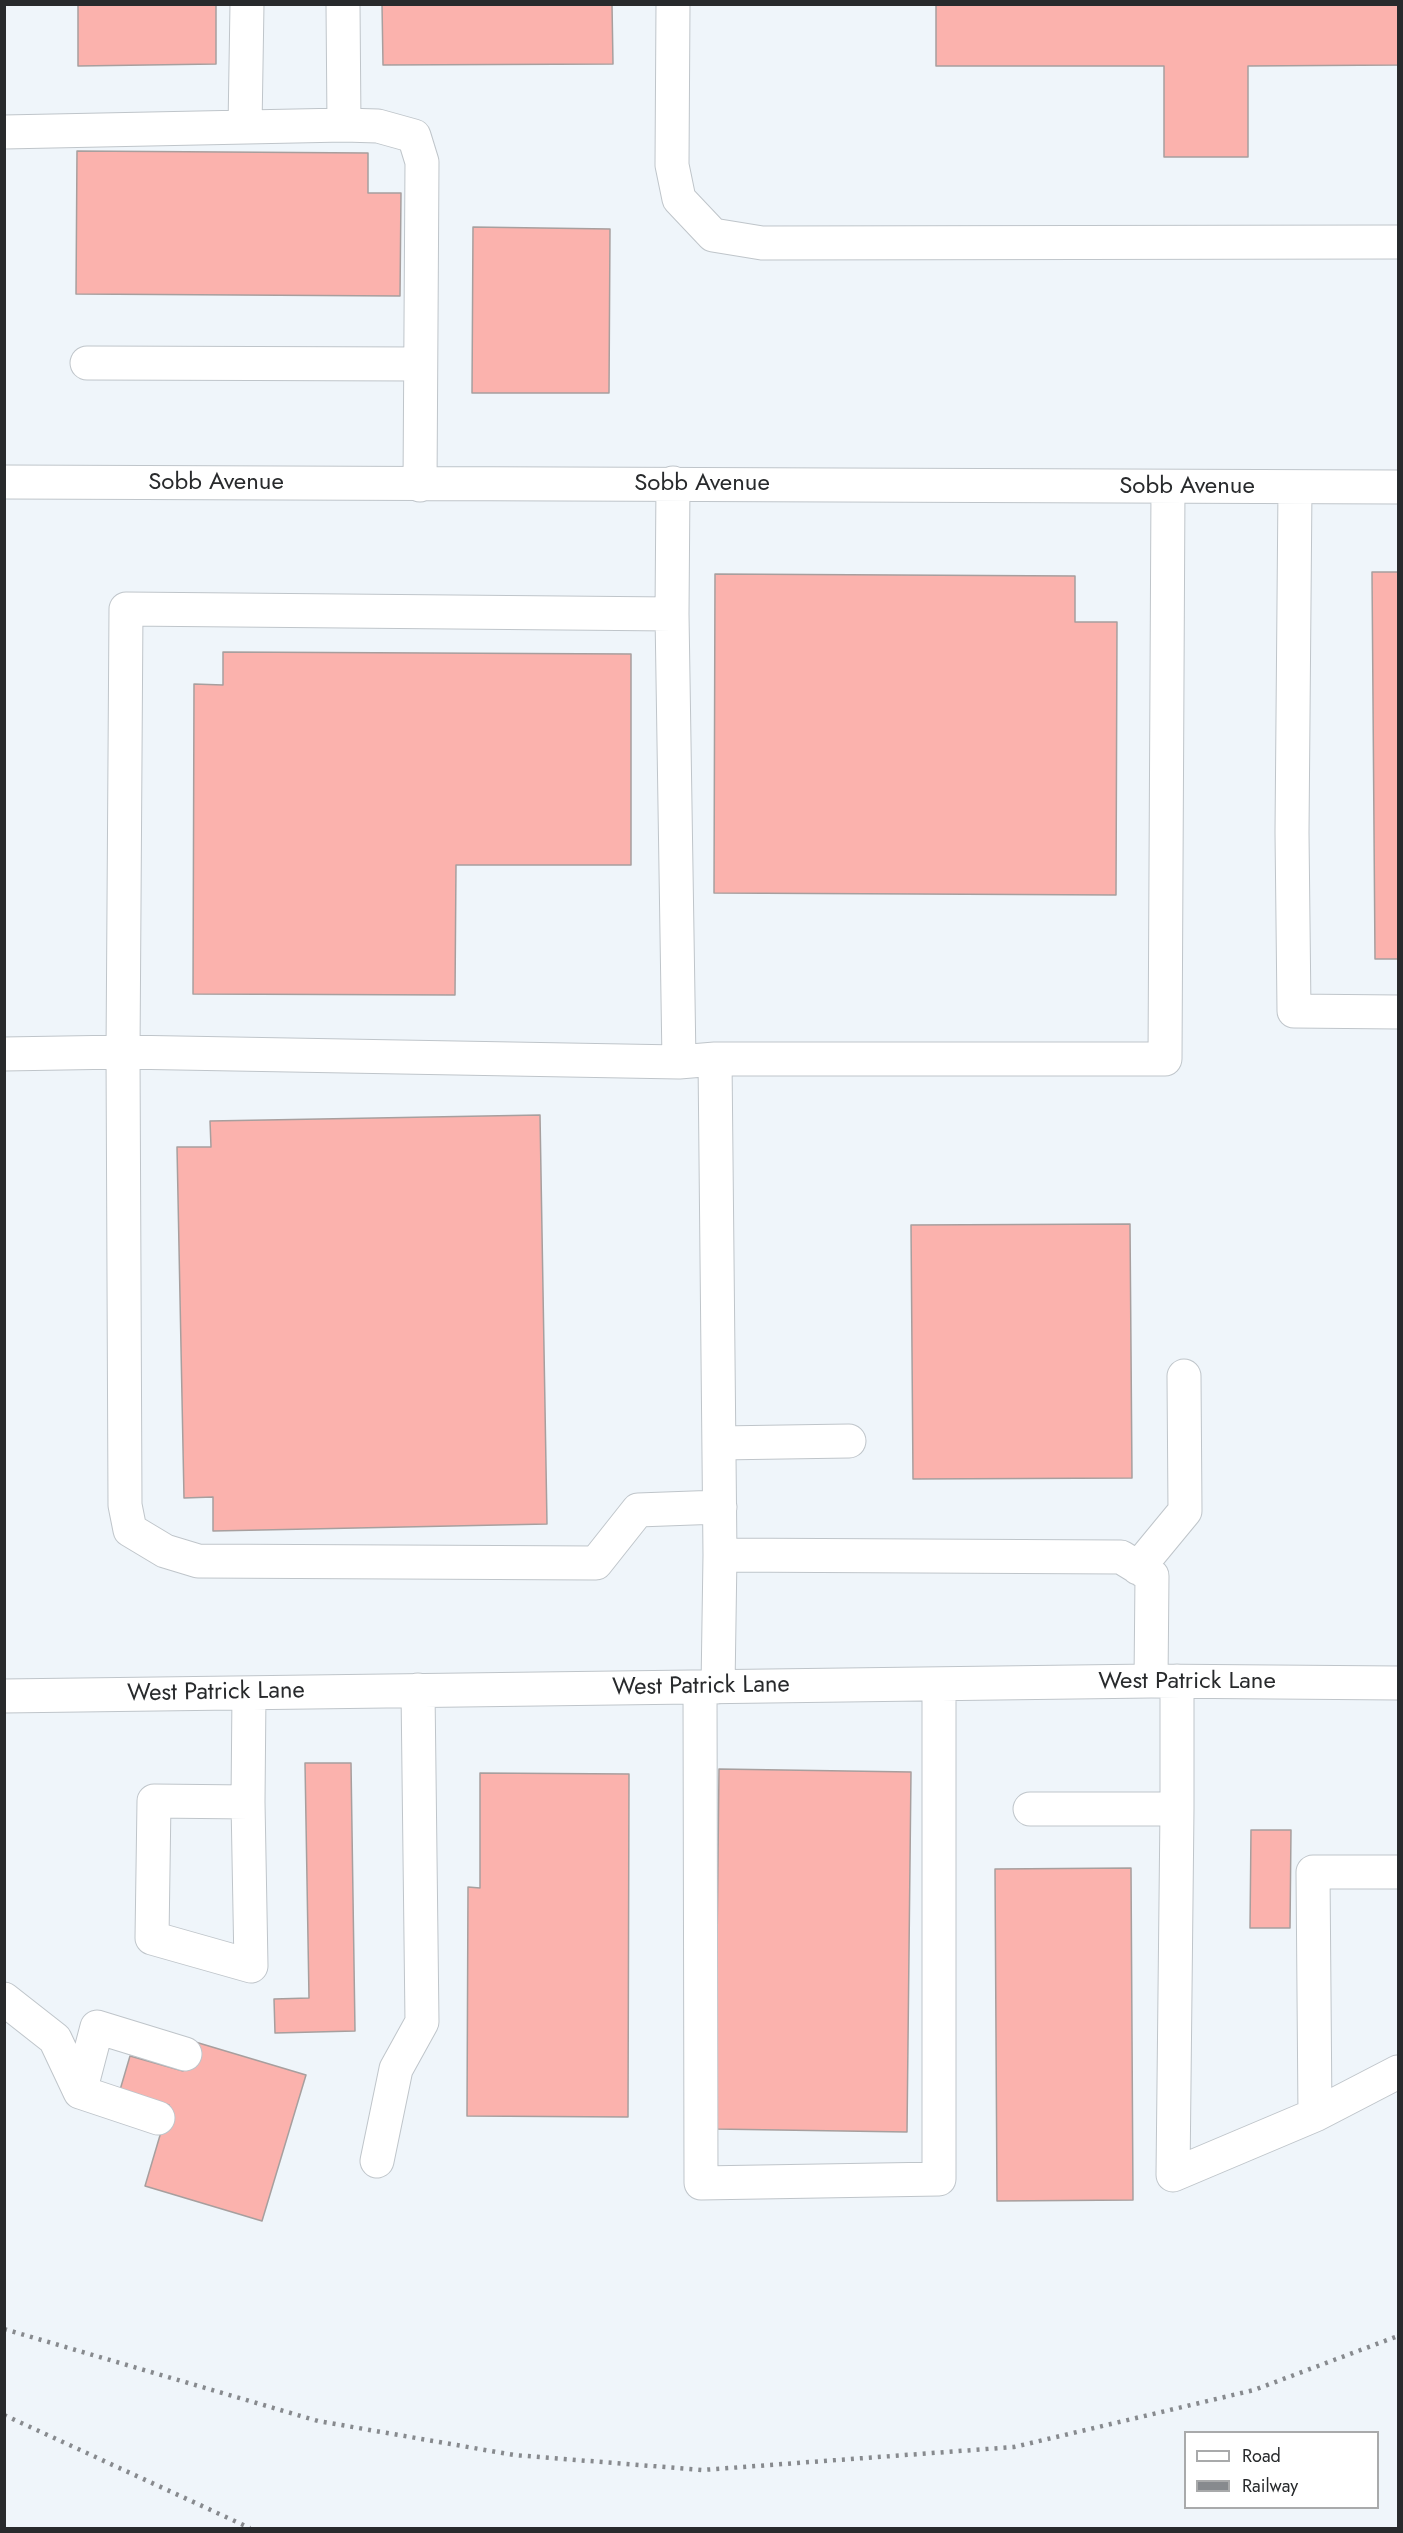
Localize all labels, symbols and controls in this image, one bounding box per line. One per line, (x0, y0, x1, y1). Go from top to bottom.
street label: Sobb Avenue (148, 469, 284, 497)
street label: Sobb Avenue (634, 470, 770, 498)
street label: Sobb Avenue (1119, 473, 1255, 501)
street label: West Patrick Lane (1098, 1668, 1276, 1696)
street label: West Patrick Lane (612, 1671, 790, 1703)
street label: West Patrick Lane (127, 1677, 305, 1709)
legend (1184, 2431, 1379, 2509)
text: Road (1242, 2443, 1281, 2469)
text: Railway (1242, 2473, 1298, 2499)

